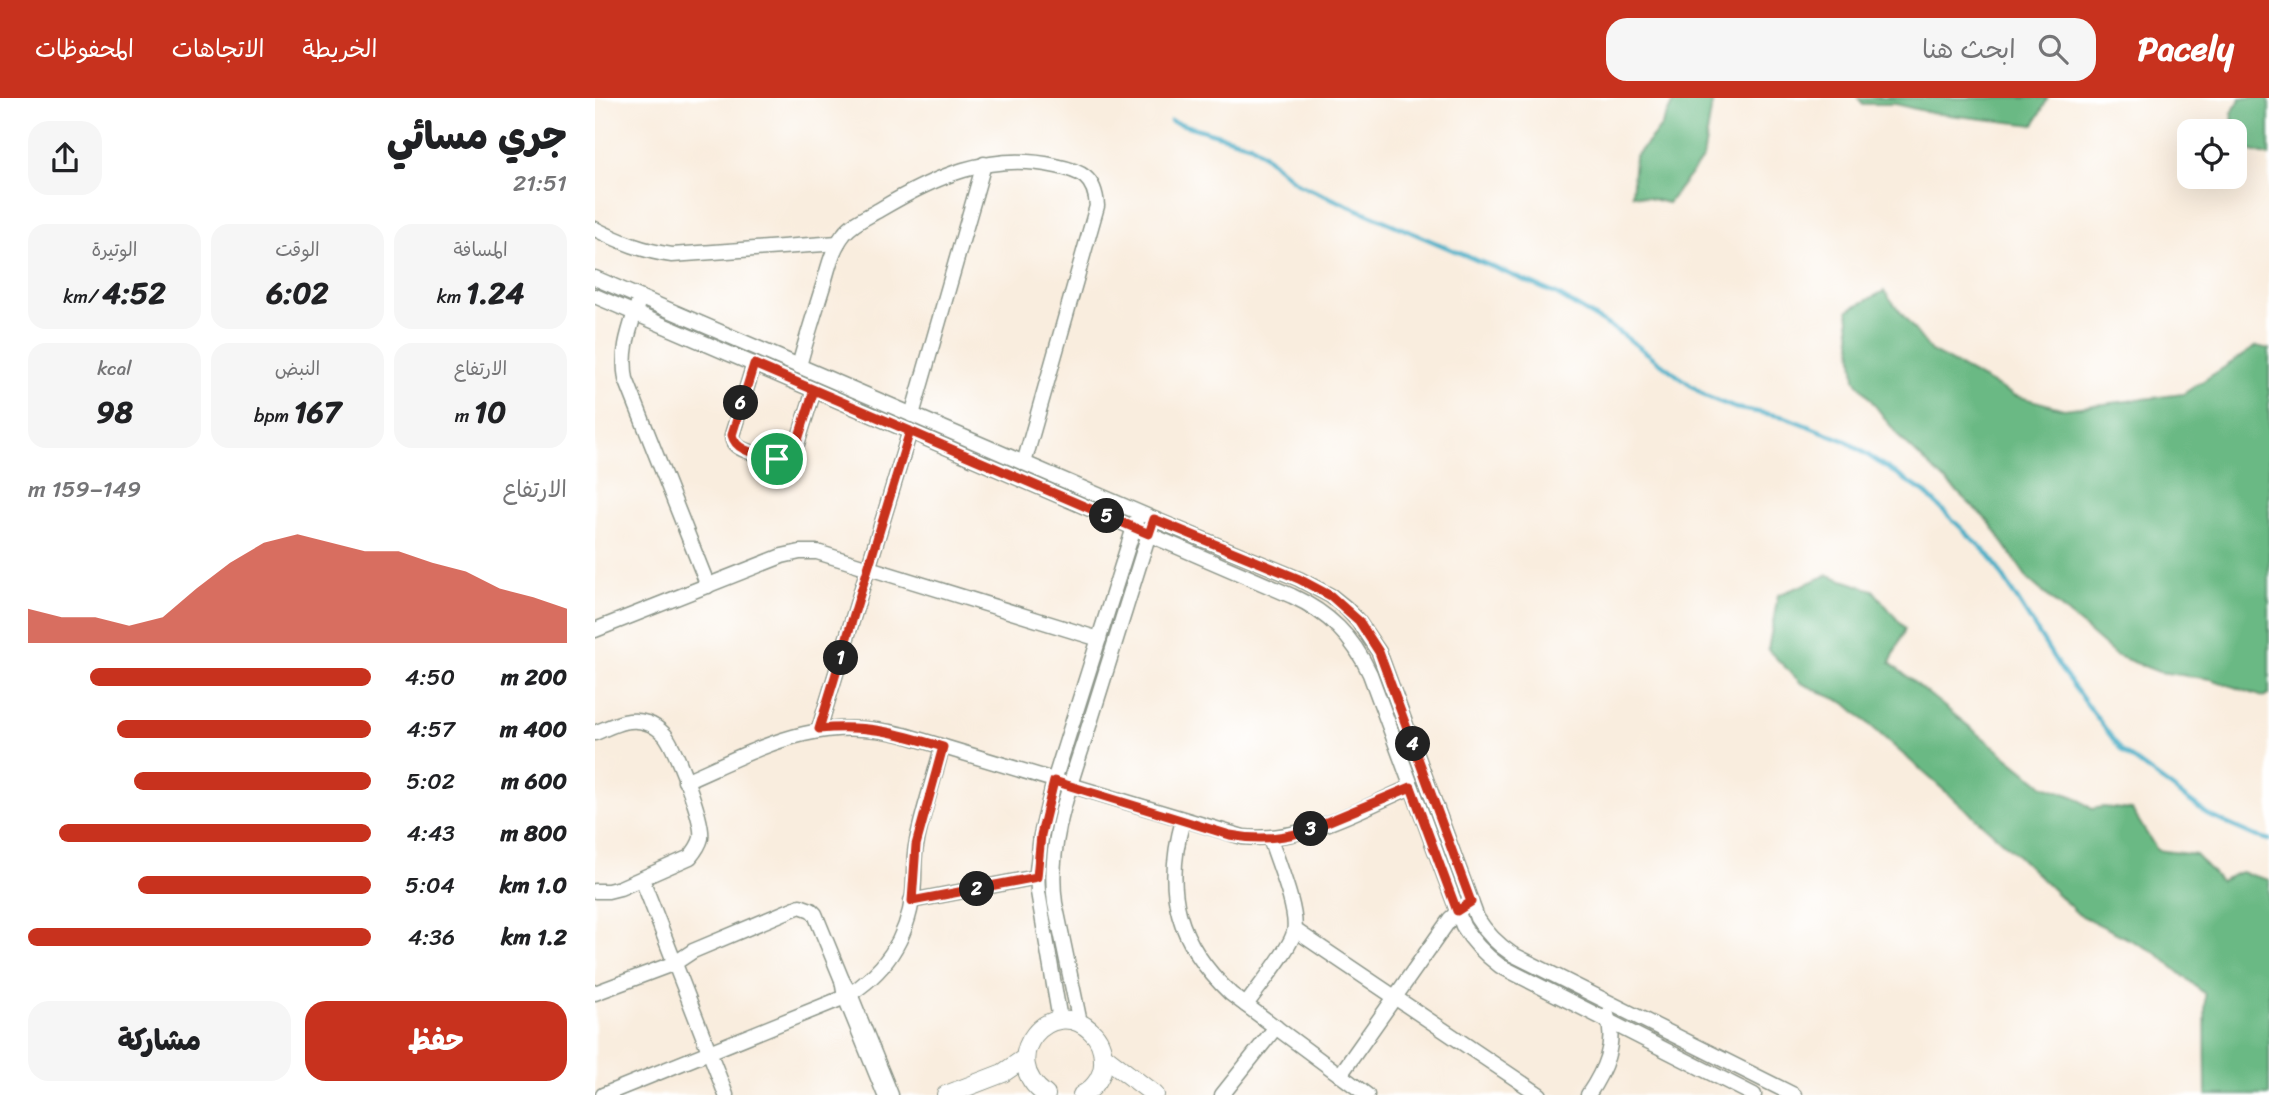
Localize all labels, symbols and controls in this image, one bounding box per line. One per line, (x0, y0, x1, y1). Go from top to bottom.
search box (1606, 18, 2096, 81)
text: Pacely (2138, 20, 2234, 78)
text: ابحث هنا (1922, 26, 2016, 72)
text: المحفوظات (35, 28, 134, 70)
text: الاتجاهات (172, 28, 265, 70)
text: الخريطة (303, 28, 377, 70)
icon: search (2034, 30, 2072, 68)
text: جري مسائي (387, 103, 567, 170)
map controls (2177, 119, 2247, 189)
button: locate (2177, 119, 2247, 189)
button: share (28, 121, 102, 195)
text: 21:51 (513, 163, 567, 204)
text: الوتيرة (92, 233, 137, 266)
text: الوقت (275, 233, 320, 266)
text: المسافة (453, 233, 508, 266)
text: 4:52 (102, 266, 166, 320)
text: 6:02 (266, 266, 329, 320)
text: 1.24 (466, 266, 524, 320)
text: /km (63, 280, 102, 313)
text: km (437, 280, 466, 313)
text: kcal (97, 352, 132, 385)
text: النبض (275, 352, 320, 385)
text: الارتفاع (454, 352, 507, 385)
text: 98 (96, 385, 133, 439)
text: 167 (294, 385, 341, 439)
text: 10 (474, 385, 506, 439)
pin: 6 (723, 386, 759, 420)
text: 6 (735, 386, 746, 419)
text: bpm (254, 399, 294, 432)
text: m (455, 399, 474, 432)
pin (747, 429, 807, 489)
icon: arrive (758, 440, 796, 478)
text: 149–159 m (28, 469, 141, 510)
text: الارتفاع (503, 469, 567, 510)
pin: 5 (1089, 498, 1125, 534)
text: 5 (1101, 499, 1112, 532)
pin: 1 (824, 640, 859, 676)
text: 1 (836, 641, 845, 674)
text: 4:50 (405, 657, 455, 698)
text: 200 m (501, 657, 567, 698)
text: 4:57 (406, 709, 455, 750)
text: 400 m (500, 709, 567, 750)
pin: 4 (1395, 726, 1431, 762)
text: 4 (1407, 727, 1418, 760)
text: 5:02 (406, 761, 455, 802)
text: 600 m (501, 761, 567, 802)
pin: 3 (1293, 812, 1329, 846)
text: 3 (1305, 812, 1316, 845)
text: 4:43 (407, 813, 455, 854)
text: 800 m (500, 813, 567, 854)
text: 5:04 (405, 865, 455, 906)
text: 1.0 km (500, 865, 567, 906)
pin: 2 (959, 872, 995, 906)
text: 2 (971, 872, 982, 905)
text: 4:36 (408, 917, 455, 958)
text: 1.2 km (501, 917, 567, 958)
button: مشاركة (28, 1001, 291, 1081)
button: حفظ (305, 1001, 567, 1081)

